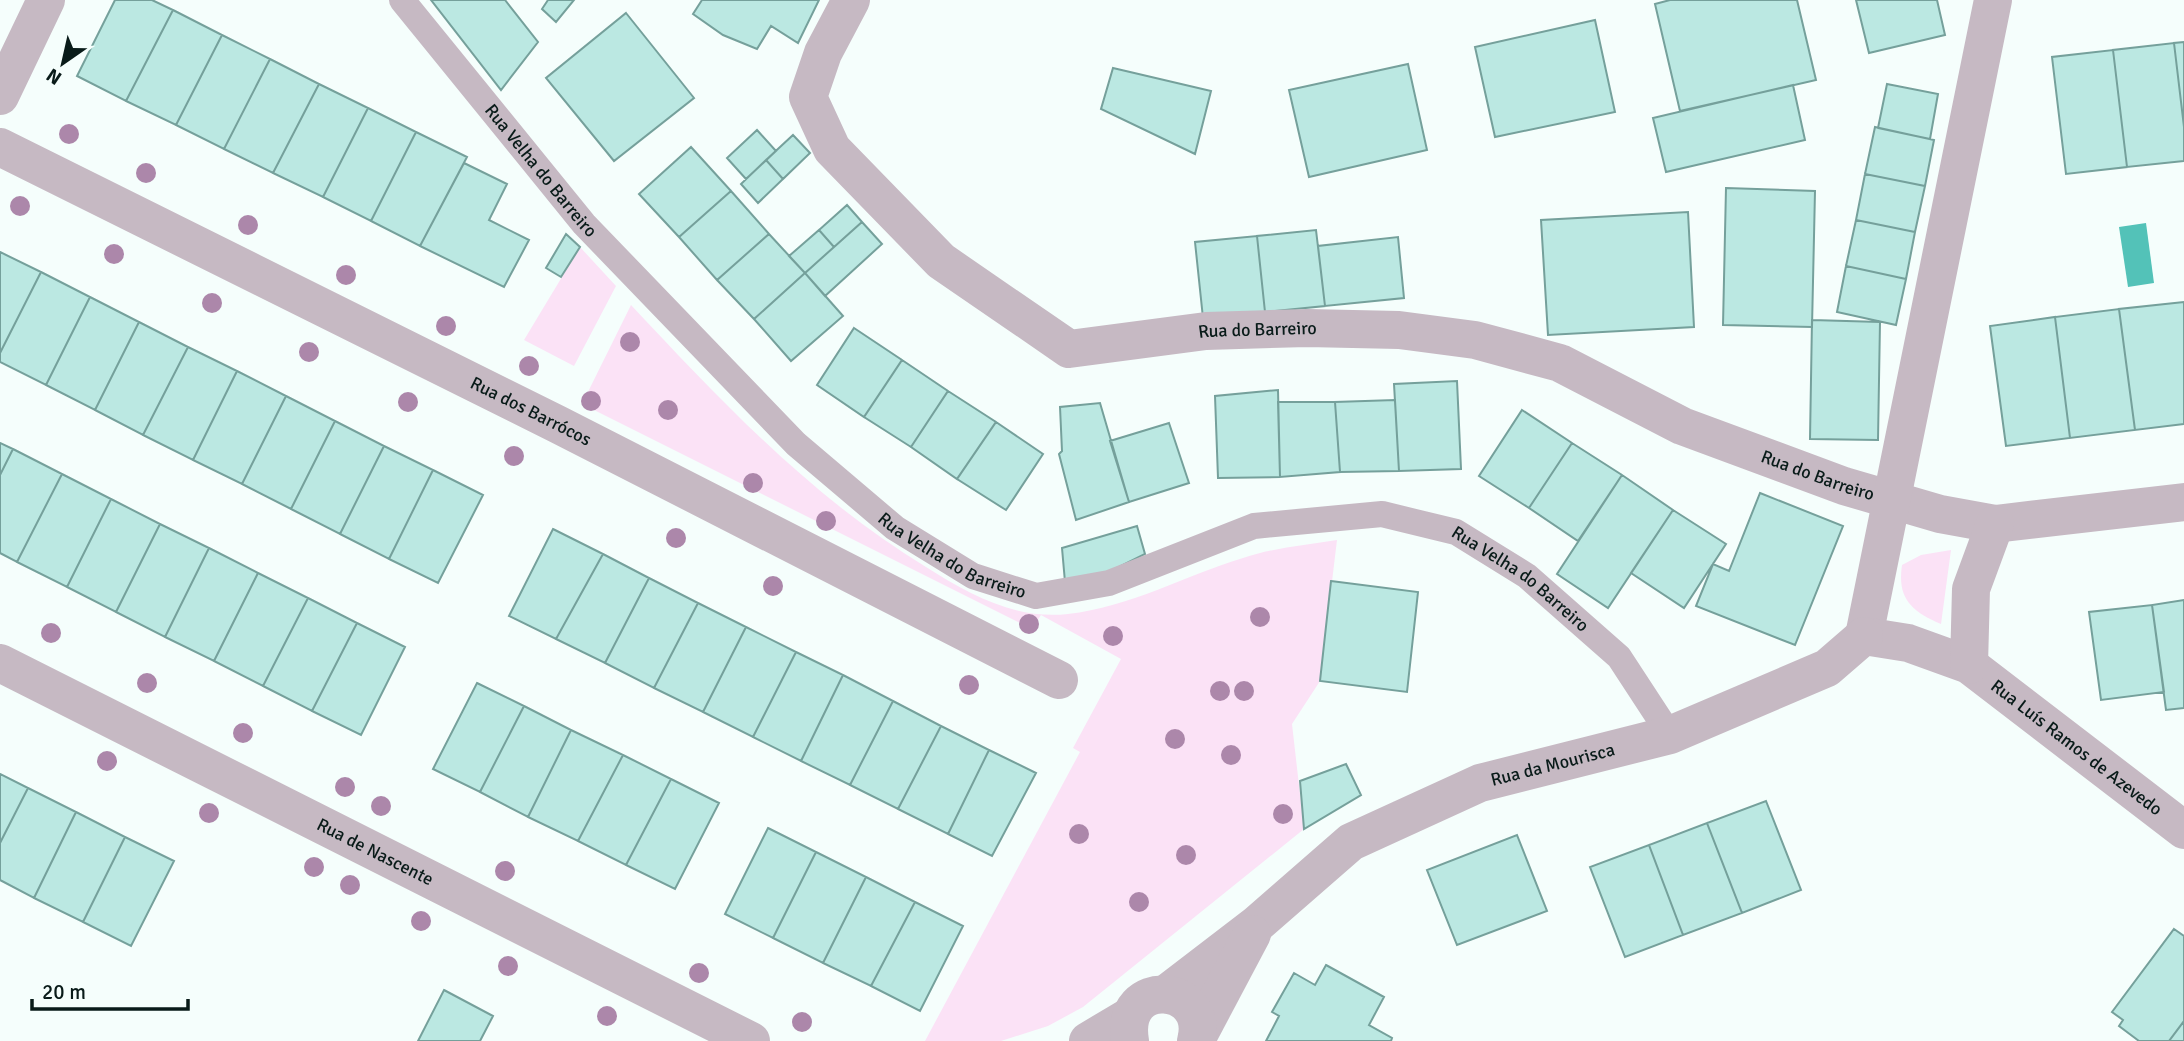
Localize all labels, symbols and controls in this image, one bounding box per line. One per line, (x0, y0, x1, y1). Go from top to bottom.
north arrow (28, 28, 98, 98)
text: N (42, 63, 66, 90)
street label: Rua Velha do Barreiro (480, 100, 602, 242)
street label: Rua do Barreiro (1197, 317, 1317, 343)
street label: Rua dos Barrócos (467, 372, 595, 451)
street label: Rua do Barreiro (1758, 445, 1877, 505)
street label: Rua Velha do Barreiro (874, 508, 1029, 603)
street label: Rua Velha do Barreiro (1448, 521, 1593, 636)
street label: Rua Luís Ramos de Azevedo (1986, 675, 2167, 820)
street label: Rua da Mourisca (1488, 738, 1617, 791)
street label: Rua de Nascente (313, 813, 437, 890)
scale bar (32, 968, 187, 1012)
text: 20 m (42, 979, 86, 1005)

